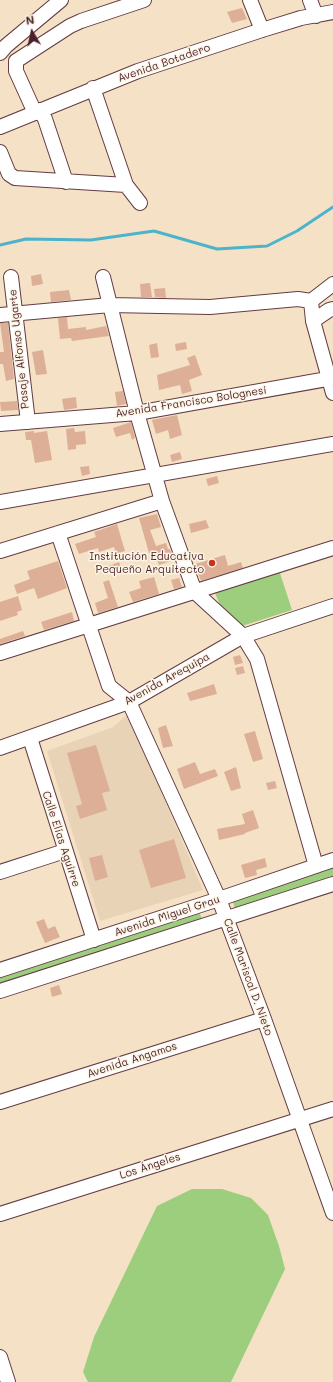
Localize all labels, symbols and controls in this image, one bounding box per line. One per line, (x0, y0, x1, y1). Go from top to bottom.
north arrow (12, 12, 52, 52)
text: N (25, 12, 35, 28)
street label: Avenida Botadero (116, 41, 212, 85)
street label: Pasaje Alfonso Ugarte (6, 289, 32, 409)
street label: Avenida Francisco Bolognesi (114, 384, 268, 420)
place label: Institución Educativa Pequeño Arquitecto (89, 550, 204, 576)
marker: Institución Educativa Pequeño Arquitecto (207, 558, 217, 568)
street label: Avenida Arequipa (122, 650, 212, 708)
street label: Calle Elías Aguirre (39, 789, 83, 889)
street label: Avenida Miguel Grau (113, 893, 221, 939)
street label: Calle Mariscal D. Nieto (221, 916, 275, 1038)
street label: Avenida Angamos (85, 1039, 179, 1081)
street label: Los Ángeles (118, 1150, 182, 1182)

